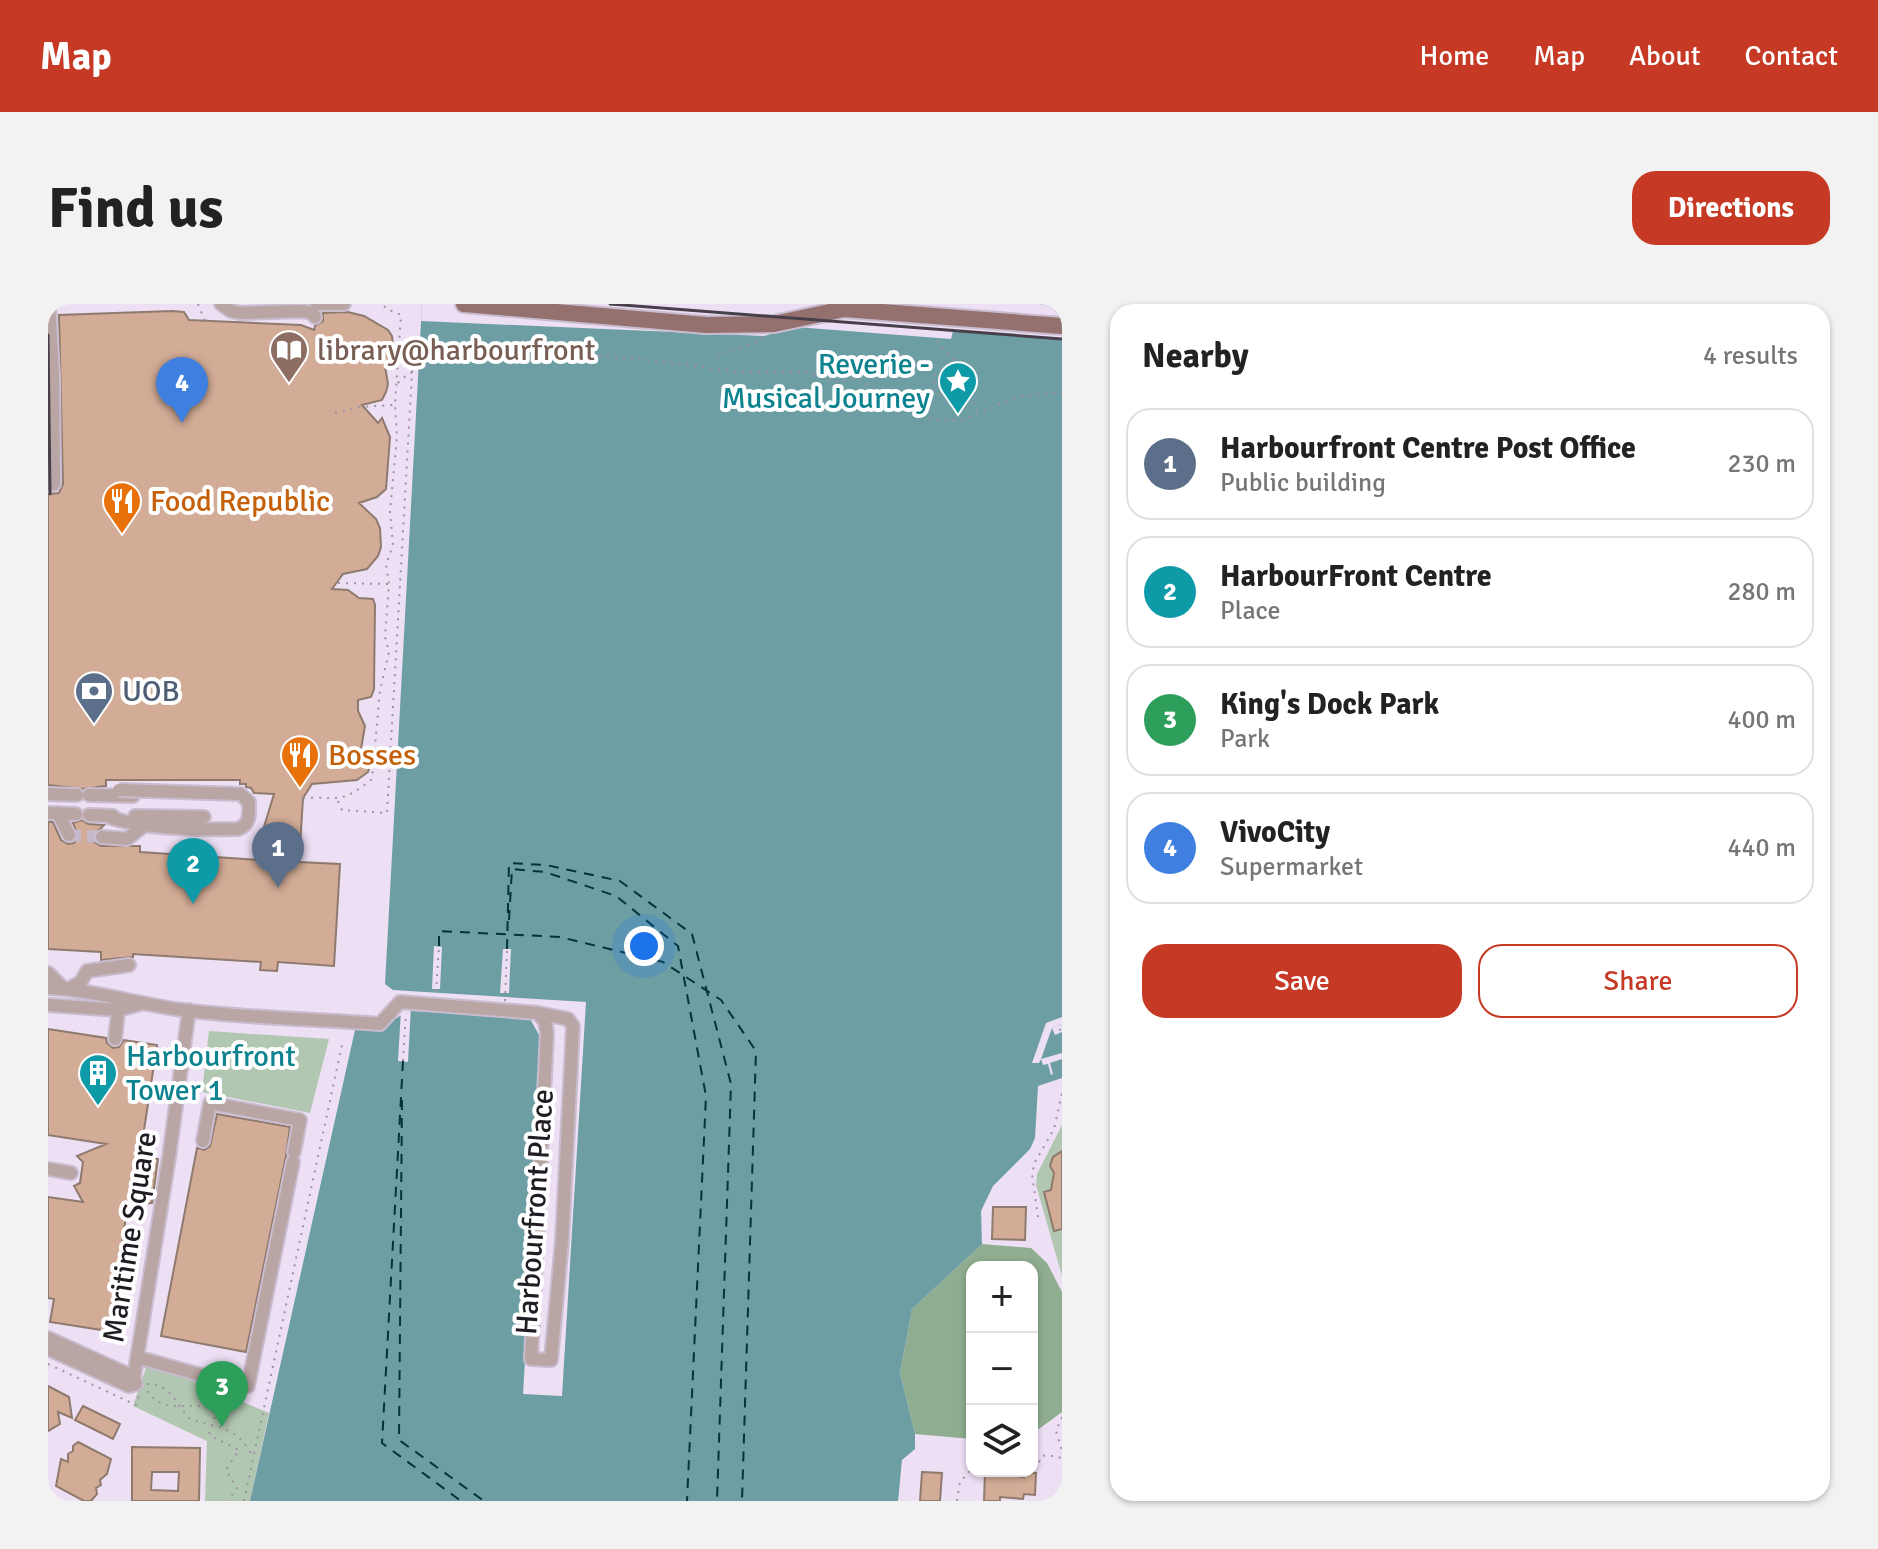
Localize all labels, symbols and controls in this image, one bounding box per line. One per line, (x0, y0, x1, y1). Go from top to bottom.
text: Map (40, 33, 112, 80)
text: Home (1420, 39, 1489, 73)
text: Map (1533, 39, 1585, 73)
text: About (1629, 39, 1701, 73)
text: Contact (1745, 39, 1838, 73)
button: Directions (1632, 171, 1830, 245)
text: Find us (48, 174, 223, 243)
library icon: library@harbourfront (268, 329, 310, 384)
place label: library@harbourfront (317, 332, 595, 369)
text: Nearby (1142, 335, 1249, 377)
text: 4 results (1703, 340, 1798, 372)
place label: Reverie - Musical Journey (722, 346, 930, 417)
pin: 4 (156, 357, 208, 423)
place icon: Reverie - Musical Journey (937, 360, 979, 415)
text: Harbourfront Centre Post Office (1220, 430, 1636, 467)
text: 1 (1163, 448, 1177, 480)
text: 230 m (1727, 448, 1796, 480)
text: Public building (1220, 467, 1386, 499)
restaurant icon: Food Republic (101, 480, 143, 535)
place label: Food Republic (150, 483, 330, 520)
text: HarbourFront Centre (1220, 558, 1492, 595)
text: 2 (1163, 576, 1177, 608)
text: 280 m (1727, 576, 1796, 608)
text: Place (1220, 595, 1281, 627)
bank icon: UOB (73, 670, 115, 725)
place label: UOB (122, 673, 180, 710)
text: King's Dock Park (1220, 686, 1439, 723)
text: 3 (1163, 704, 1177, 736)
text: 400 m (1727, 704, 1796, 736)
text: Park (1220, 723, 1270, 755)
restaurant icon: Bosses (279, 734, 321, 789)
place label: Bosses (328, 737, 416, 774)
text: VivoCity (1220, 814, 1330, 851)
pin: 1 (252, 822, 304, 888)
text: 4 (1163, 832, 1177, 864)
text: 440 m (1727, 832, 1796, 864)
pin: 2 (167, 838, 219, 904)
text: Supermarket (1220, 851, 1363, 883)
your location (624, 926, 664, 966)
button: Save (1142, 944, 1462, 1018)
button: Share (1478, 944, 1798, 1018)
place label: Harbourfront Tower 1 (126, 1038, 296, 1109)
building icon: Harbourfront Tower 1 (77, 1052, 119, 1107)
street label: Harbourfront Place (508, 1088, 562, 1336)
street label: Maritime Square (95, 1129, 165, 1345)
map controls (966, 1261, 1038, 1477)
button: + (966, 1261, 1038, 1333)
button: − (966, 1333, 1038, 1405)
pin: 3 (196, 1361, 248, 1427)
button: layers (966, 1405, 1038, 1477)

